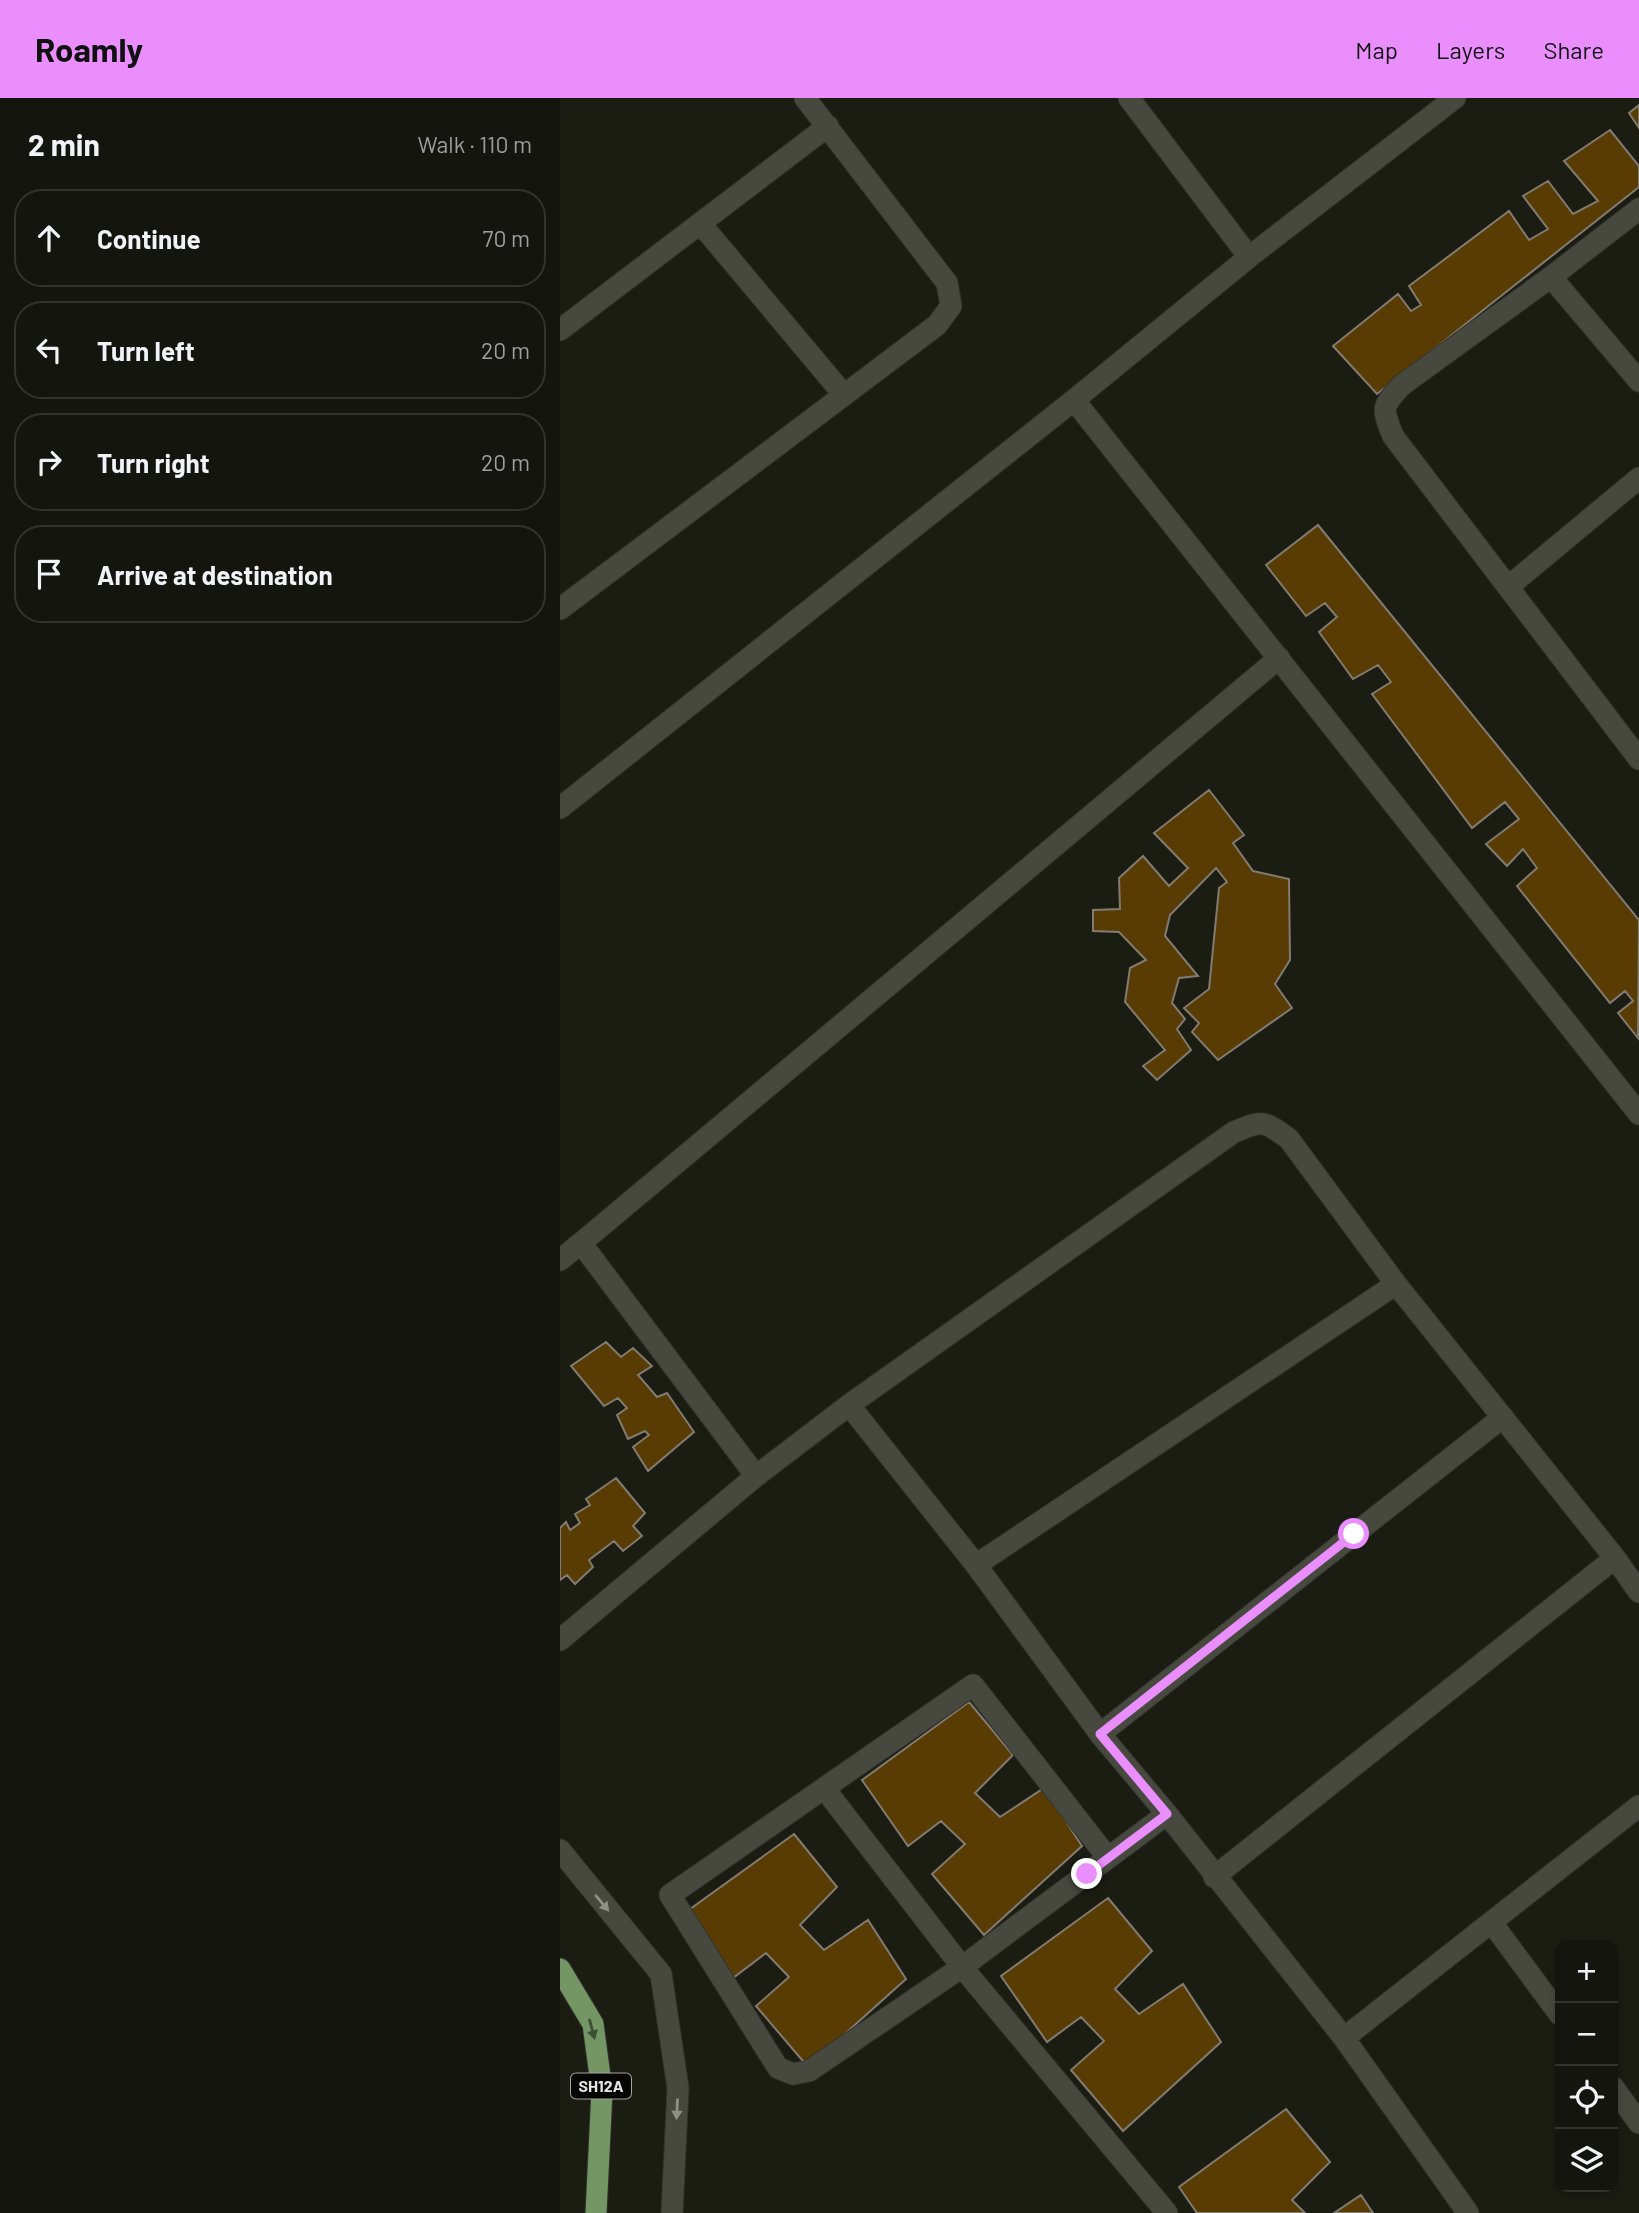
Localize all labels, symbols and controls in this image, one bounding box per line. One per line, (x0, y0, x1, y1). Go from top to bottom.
text: Roamly (35, 29, 143, 69)
text: Map (1355, 35, 1398, 64)
text: Layers (1436, 35, 1505, 64)
text: Share (1543, 35, 1604, 64)
text: 2 min (28, 126, 100, 162)
text: Walk · 110 m (418, 130, 532, 158)
icon: ahead (30, 219, 68, 257)
text: Continue (97, 223, 201, 254)
text: 70 m (483, 224, 530, 252)
icon: left (30, 331, 68, 369)
text: Turn left (97, 335, 195, 366)
text: 20 m (481, 336, 530, 364)
icon: right (30, 443, 68, 481)
text: Turn right (97, 447, 210, 478)
text: 20 m (481, 448, 530, 476)
icon: arrive (30, 555, 68, 593)
text: Arrive at destination (97, 559, 333, 590)
route start (1338, 1518, 1369, 1549)
route end (1071, 1858, 1102, 1889)
one-way arrow (595, 1894, 610, 1912)
map controls (1555, 1940, 1618, 2192)
button: + (1555, 1940, 1618, 2003)
button: − (1555, 2003, 1618, 2066)
one-way arrow (587, 2018, 598, 2040)
button: locate (1555, 2066, 1618, 2129)
road number: SH12A (571, 2074, 631, 2098)
one-way arrow (671, 2098, 682, 2120)
button: layers (1555, 2129, 1618, 2192)

